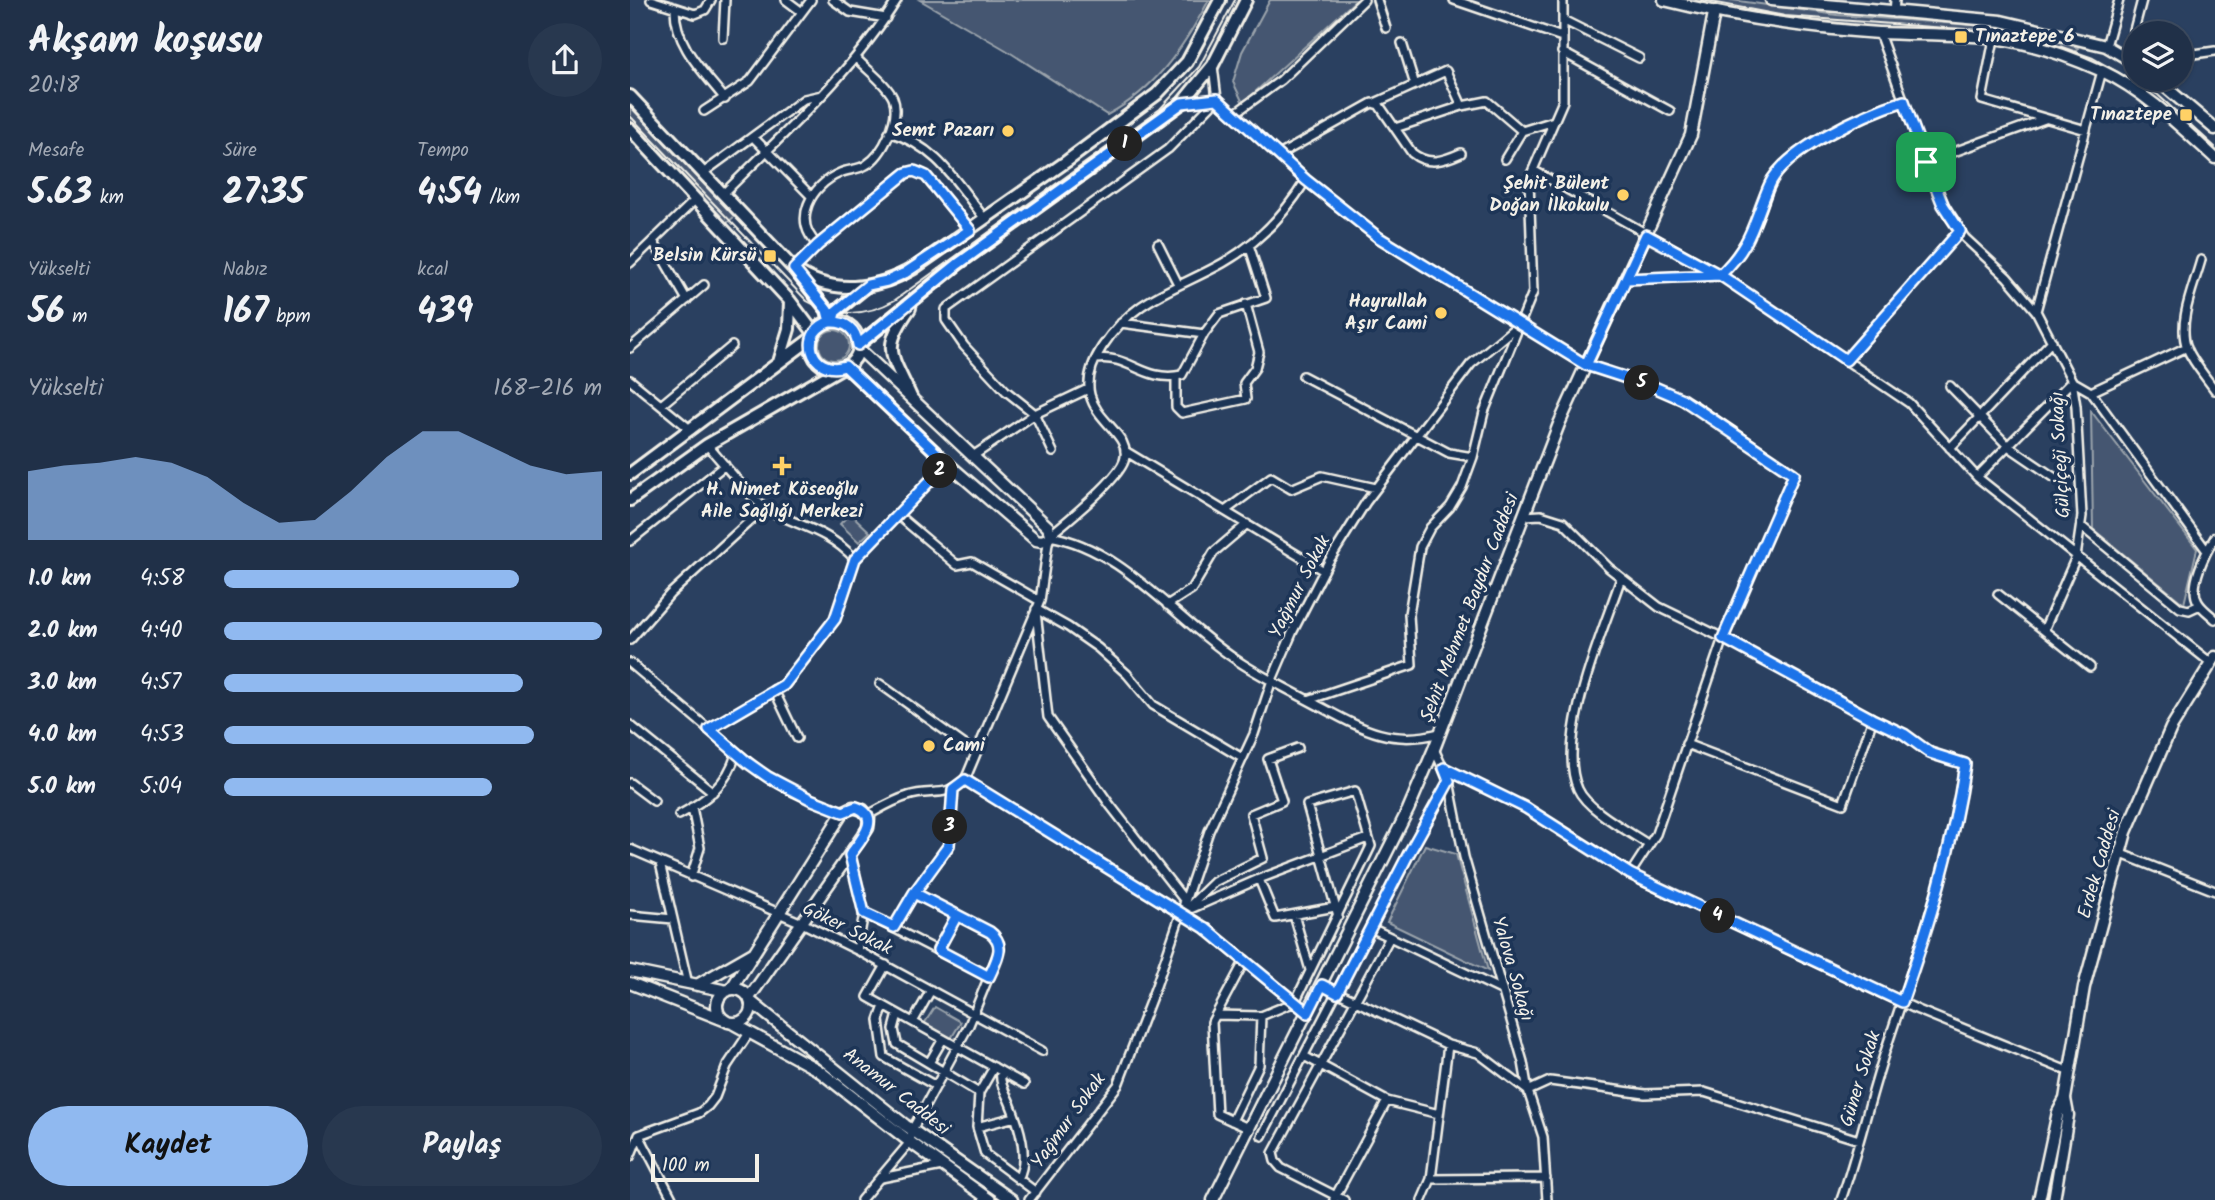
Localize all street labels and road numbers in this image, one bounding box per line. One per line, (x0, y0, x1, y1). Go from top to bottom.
street label: Gülçiçeği Sokağı (2043, 391, 2079, 519)
street label: Şehit Mehmet Baydur Caddesi (1412, 487, 1528, 727)
street label: Yağmur Sokak (1261, 530, 1339, 644)
street label: Erdek Caddesi (2070, 804, 2130, 922)
street label: Göker Sokak (797, 894, 897, 964)
street label: Yalova Sokağı (1483, 913, 1541, 1025)
street label: Güner Sokak (1832, 1027, 1890, 1131)
street label: Anamur Caddesi (836, 1040, 957, 1144)
street label: Yağmur Sokak (1024, 1067, 1114, 1175)

